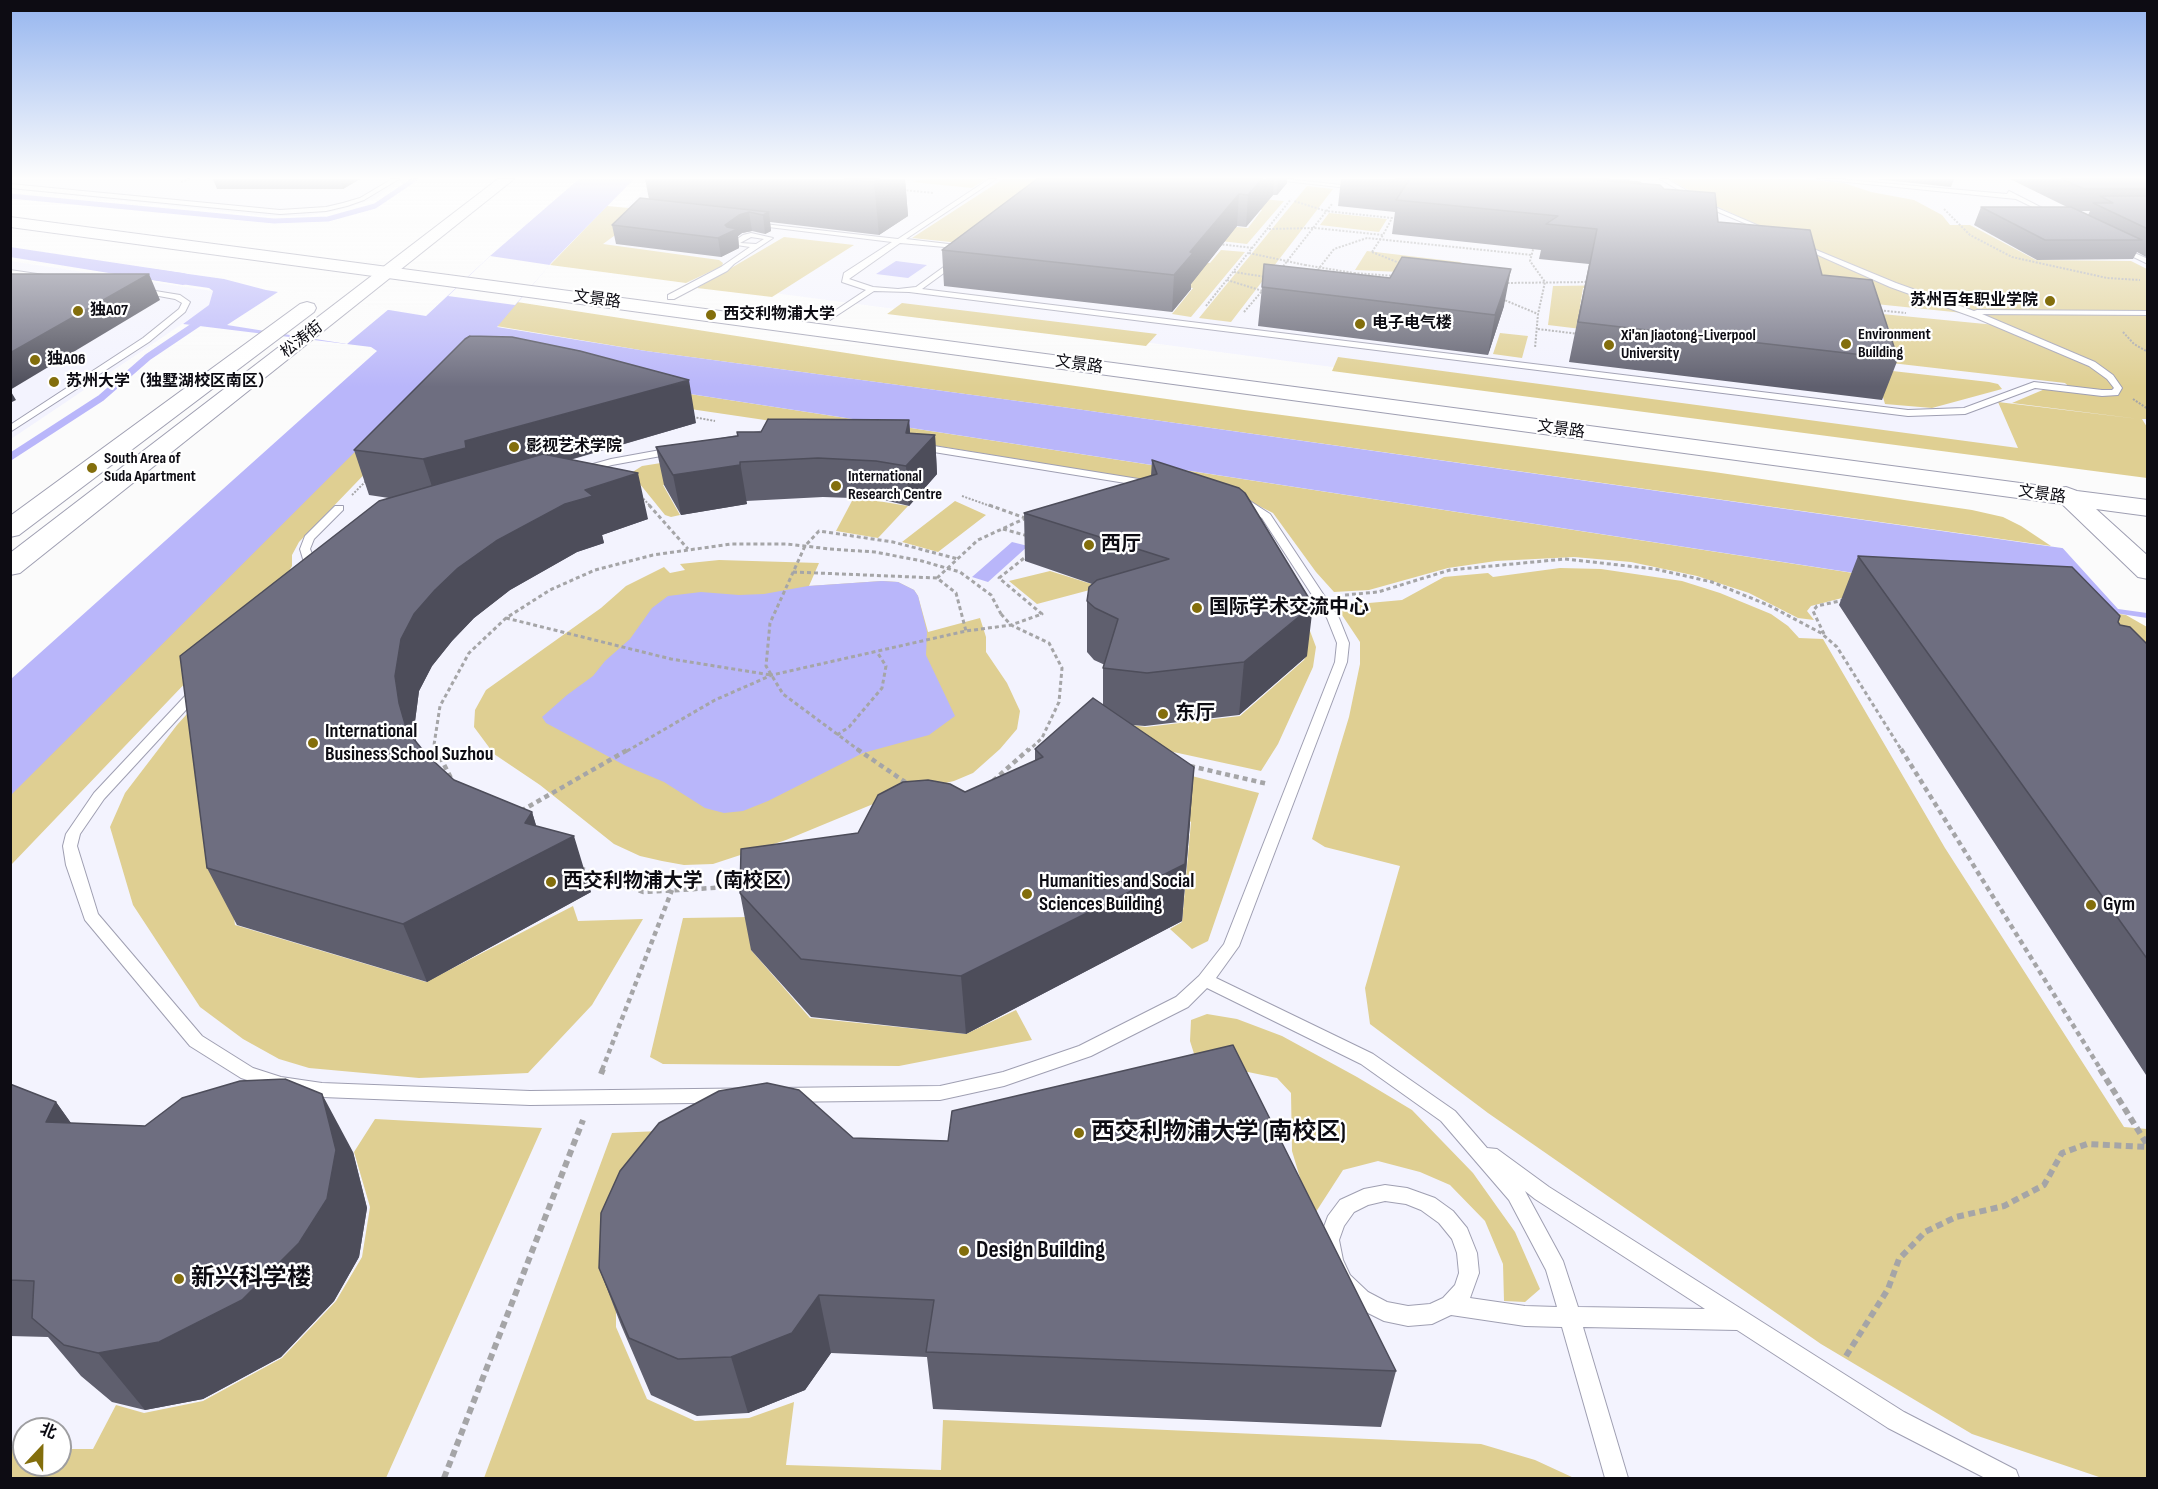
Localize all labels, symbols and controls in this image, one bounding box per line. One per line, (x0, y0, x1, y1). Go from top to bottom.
street label: 文景路 (572, 287, 622, 313)
place label: 苏州百年职业学院 (1910, 291, 2038, 311)
marker: 苏州百年职业学院 (2043, 294, 2057, 308)
place label: 独A07 (90, 301, 128, 321)
marker: 独A07 (71, 304, 85, 318)
place label: 西交利物浦大学 (723, 305, 835, 325)
marker: 西交利物浦大学 (704, 308, 718, 322)
place label: 电子电气楼 (1372, 314, 1452, 334)
marker: 电子电气楼 (1353, 317, 1367, 331)
street label: 松涛街 (277, 318, 327, 362)
place label: Environment Building (1858, 325, 1931, 363)
place label: Xi'an Jiaotong-Liverpool University (1621, 326, 1756, 364)
marker: Environment Building (1839, 337, 1853, 351)
marker: Xi'an Jiaotong-Liverpool University (1602, 338, 1616, 352)
place label: 独A06 (47, 350, 86, 370)
street label: 文景路 (1054, 352, 1104, 378)
marker: 独A06 (28, 353, 42, 367)
place label: 苏州大学（独墅湖校区南区） (66, 372, 274, 392)
marker: 苏州大学（独墅湖校区南区） (47, 375, 61, 389)
street label: 文景路 (1536, 417, 1586, 443)
place label: 影视艺术学院 (526, 437, 622, 457)
marker: 影视艺术学院 (507, 440, 521, 454)
place label: South Area of Suda Apartment (104, 449, 196, 487)
marker: South Area of Suda Apartment (85, 461, 99, 475)
place label: International Research Centre (848, 467, 942, 505)
marker: International Research Centre (829, 479, 843, 493)
street label: 文景路 (2017, 482, 2067, 508)
place label: 西厅 (1101, 533, 1141, 557)
marker: 西厅 (1082, 538, 1096, 552)
place label: 国际学术交流中心 (1209, 596, 1369, 620)
marker: 国际学术交流中心 (1190, 601, 1204, 615)
place label: 东厅 (1175, 702, 1215, 726)
marker: 东厅 (1156, 707, 1170, 721)
place label: International Business School Suzhou (325, 720, 494, 767)
marker: International Business School Suzhou (306, 736, 320, 750)
place label: 西交利物浦大学（南校区） (563, 870, 803, 894)
place label: Humanities and Social Sciences Building (1039, 870, 1194, 917)
marker: 西交利物浦大学（南校区） (544, 875, 558, 889)
marker: Humanities and Social Sciences Building (1020, 887, 1034, 901)
place label: Gym (2103, 893, 2135, 917)
marker: Gym (2084, 898, 2098, 912)
place label: 西交利物浦大学 (南校区) (1091, 1119, 1346, 1147)
marker: 西交利物浦大学 (南校区) (1072, 1126, 1086, 1140)
place label: Design Building (976, 1237, 1105, 1265)
marker: Design Building (957, 1244, 971, 1258)
place label: 新兴科学楼 (191, 1265, 311, 1293)
marker: 新兴科学楼 (172, 1272, 186, 1286)
north arrow (12, 1417, 72, 1477)
text: 北 (37, 1420, 59, 1444)

